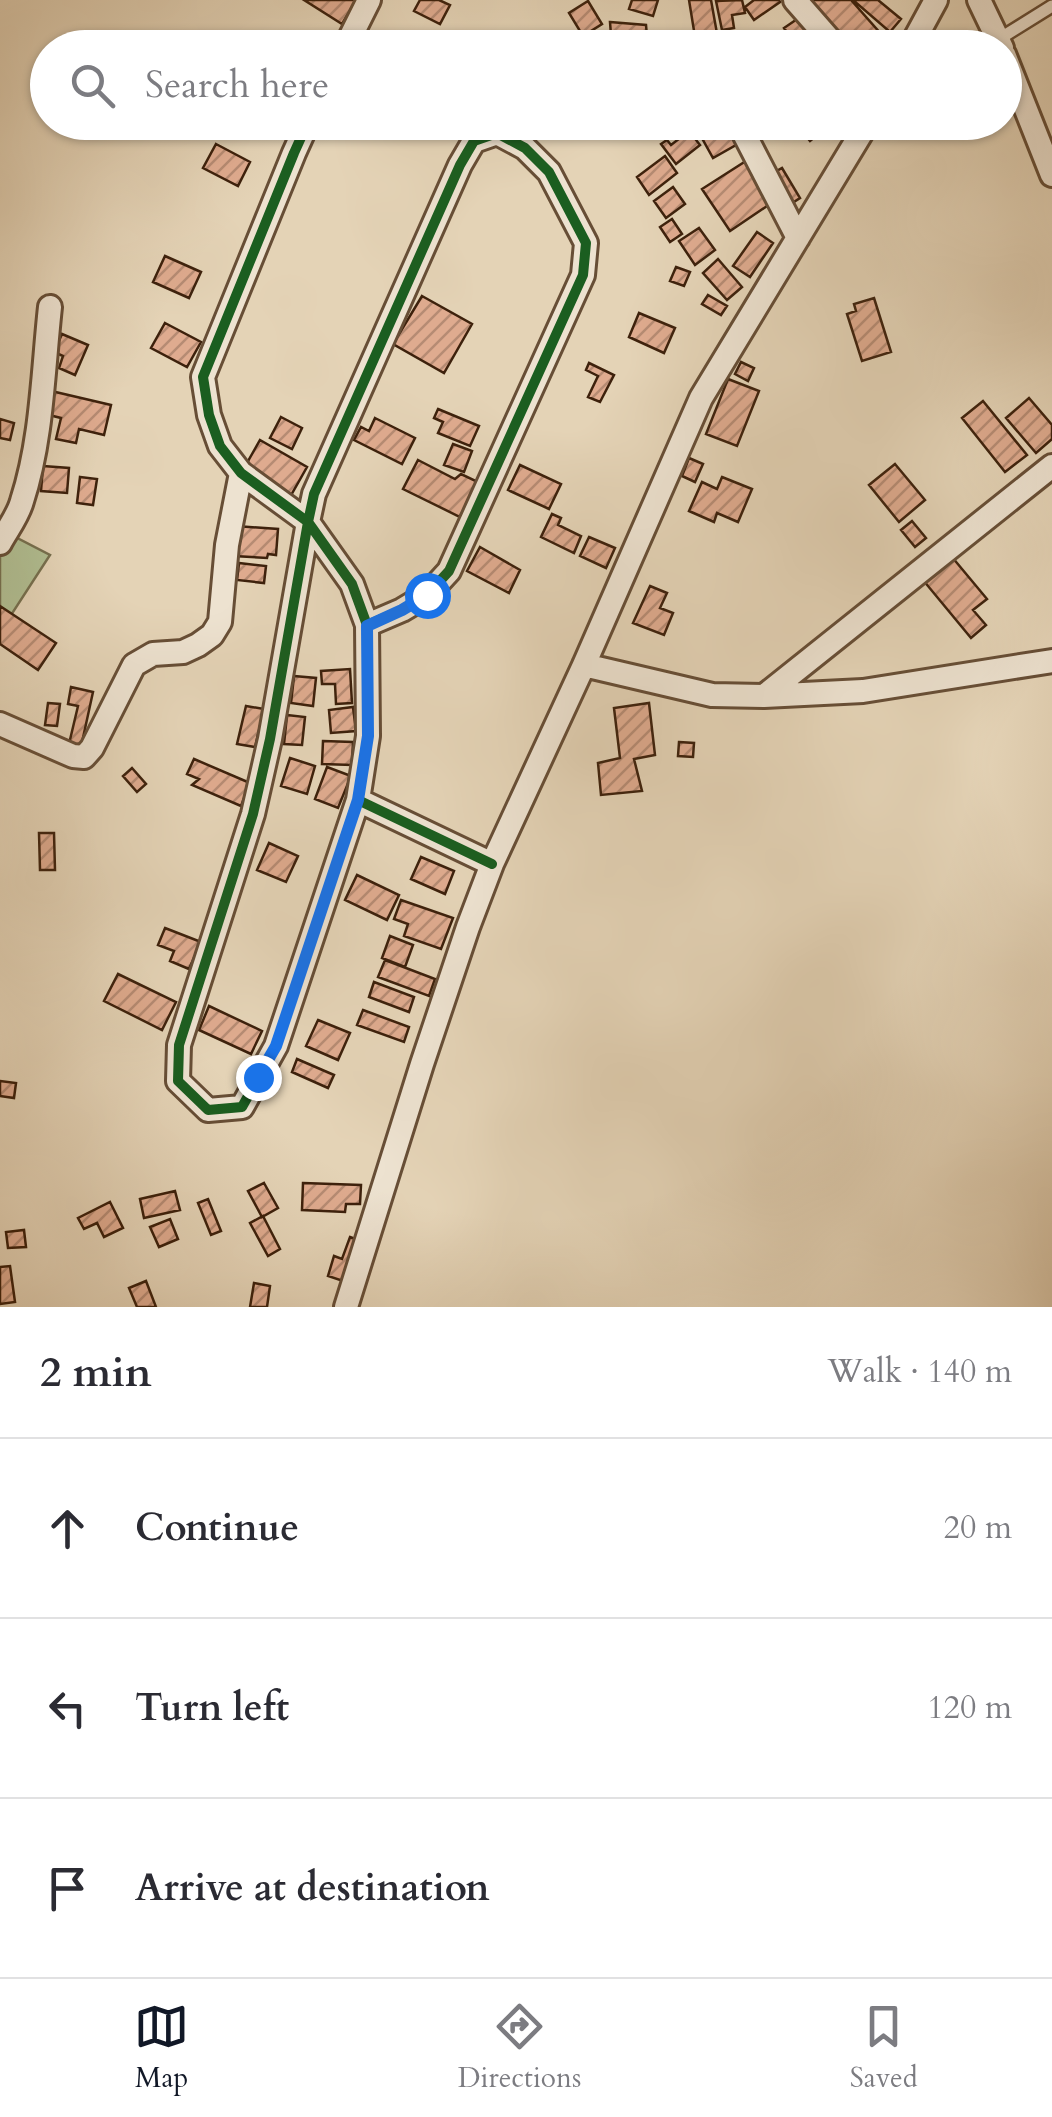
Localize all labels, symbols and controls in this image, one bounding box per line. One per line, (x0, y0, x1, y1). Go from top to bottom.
search box (30, 30, 1022, 140)
icon: search (65, 58, 120, 113)
text: Search here (145, 59, 329, 111)
route start (405, 573, 451, 619)
route end (236, 1055, 282, 1101)
text: 2 min (40, 1344, 152, 1401)
text: Walk · 140 m (827, 1350, 1012, 1394)
icon: ahead (40, 1501, 95, 1556)
text: Continue (135, 1502, 299, 1554)
text: 20 m (944, 1506, 1012, 1550)
icon: left (40, 1681, 95, 1736)
text: Turn left (135, 1682, 289, 1734)
text: 120 m (927, 1686, 1012, 1730)
icon: arrive (40, 1861, 95, 1916)
text: Arrive at destination (135, 1862, 490, 1914)
tab: Map (134, 1999, 189, 2097)
tab: Directions (458, 1999, 581, 2097)
tab: Saved (850, 1999, 918, 2097)

